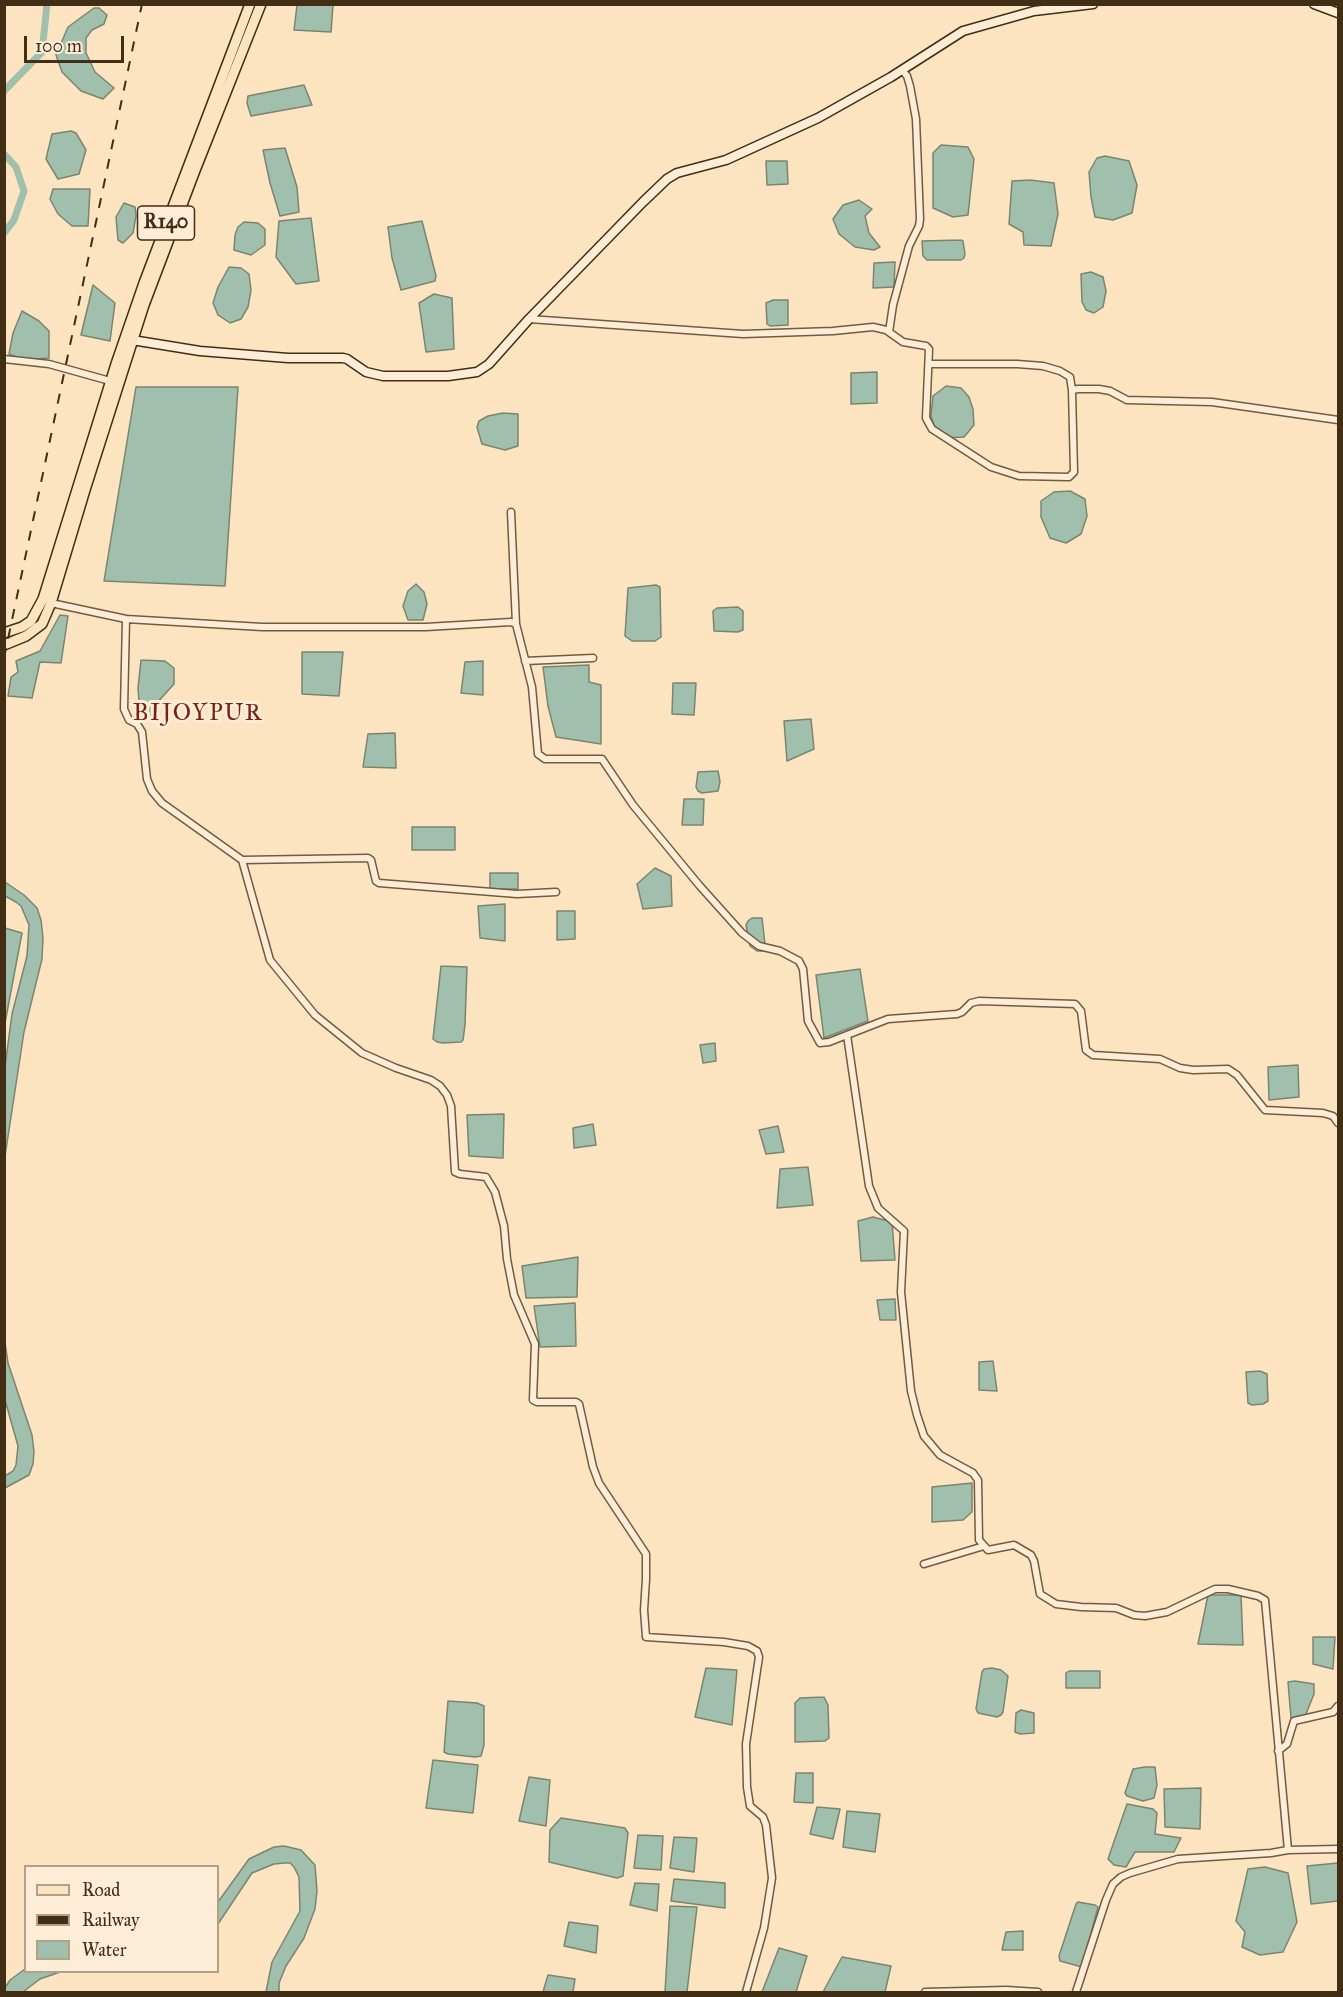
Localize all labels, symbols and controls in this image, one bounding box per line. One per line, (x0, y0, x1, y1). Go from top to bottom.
scale bar (27, 24, 128, 62)
text: 100 m (35, 35, 82, 57)
road number: R140 (138, 206, 195, 240)
district label: BIJOYPUR (133, 700, 263, 728)
legend (24, 1865, 219, 1973)
text: Road (82, 1879, 120, 1901)
text: Railway (82, 1909, 139, 1931)
text: Water (82, 1939, 126, 1961)

